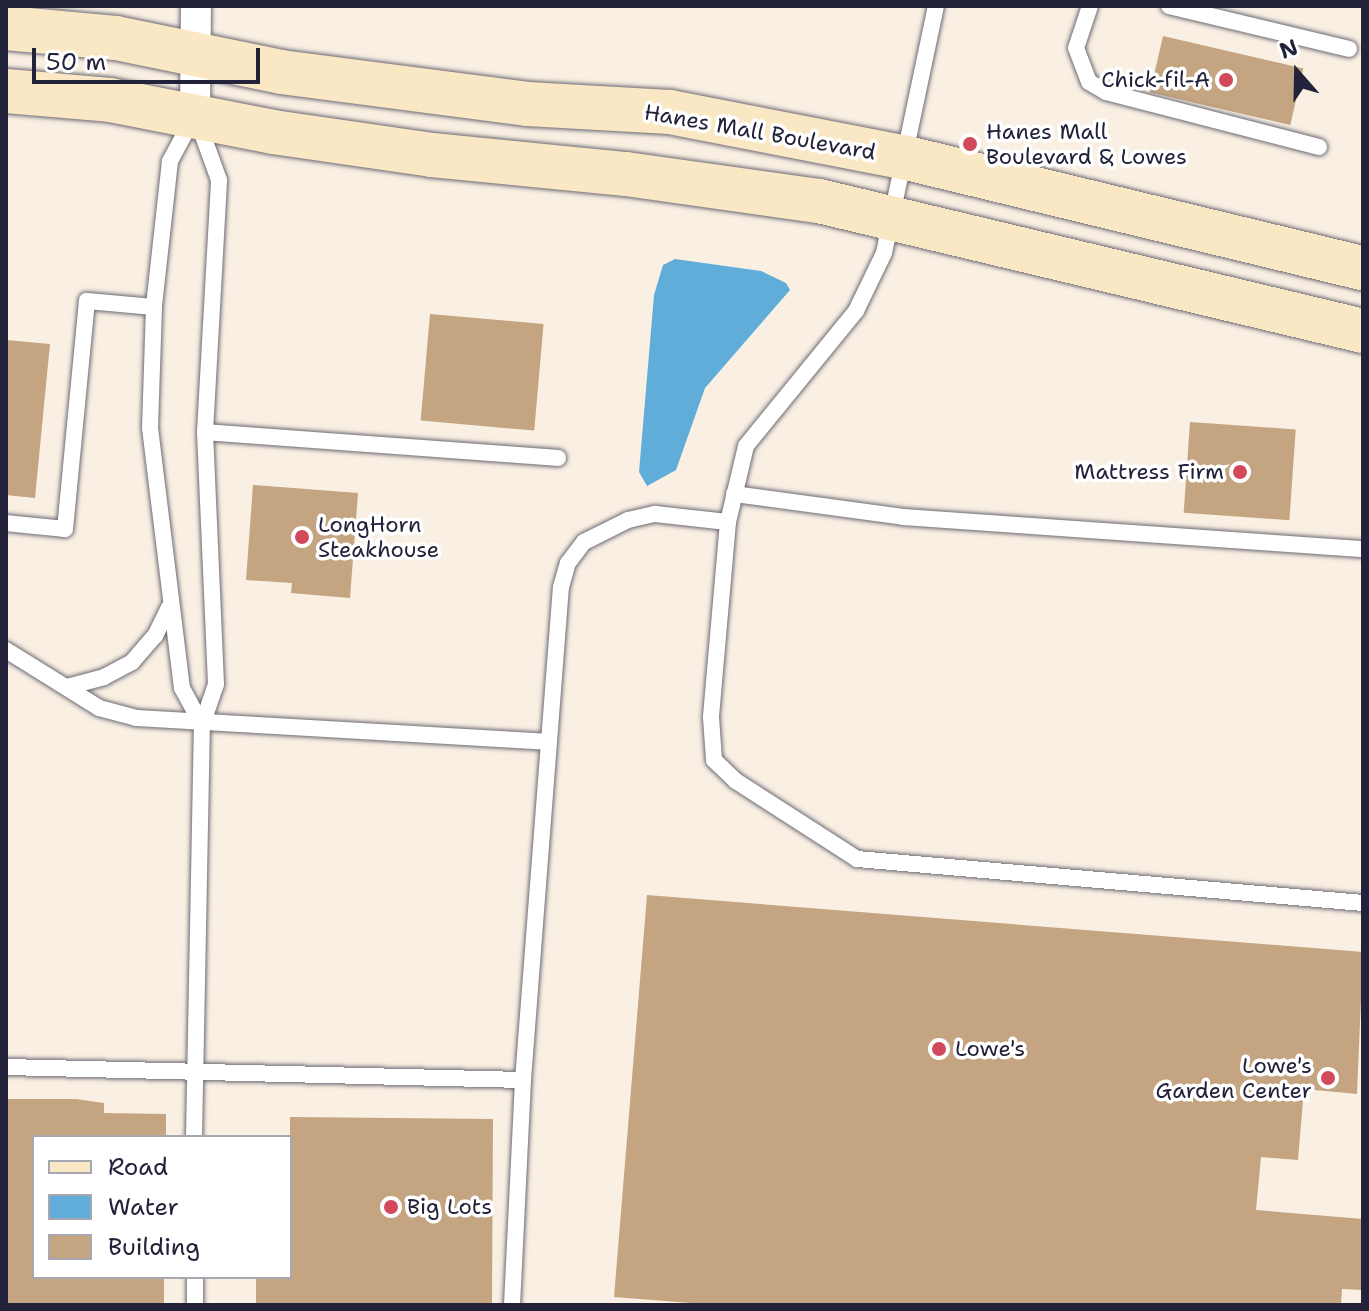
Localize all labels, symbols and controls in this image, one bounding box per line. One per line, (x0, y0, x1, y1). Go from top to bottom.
scale bar (36, 32, 264, 82)
north arrow (1257, 32, 1337, 112)
text: N (1275, 32, 1302, 66)
text: 50 m (46, 46, 106, 78)
place label: Chick-fil-A (1101, 67, 1210, 93)
marker: Chick-fil-A (1217, 71, 1235, 89)
street label: Hanes Mall Boulevard (642, 99, 878, 165)
place label: Hanes Mall Boulevard & Lowes (986, 118, 1187, 170)
marker: Hanes Mall Boulevard & Lowes (961, 135, 979, 153)
place label: Mattress Firm (1074, 459, 1224, 485)
marker: Mattress Firm (1231, 463, 1249, 481)
place label: LongHorn Steakhouse (318, 511, 439, 562)
marker: LongHorn Steakhouse (293, 528, 311, 546)
place label: Lowe's (955, 1036, 1025, 1062)
marker: Lowe's (930, 1040, 948, 1058)
place label: Lowe's Garden Center (1156, 1052, 1312, 1104)
marker: Lowe's Garden Center (1319, 1069, 1337, 1087)
legend (32, 1135, 292, 1279)
text: Road (108, 1151, 168, 1183)
text: Water (108, 1191, 179, 1223)
place label: Big Lots (407, 1194, 492, 1220)
marker: Big Lots (382, 1198, 400, 1216)
text: Building (108, 1231, 200, 1263)

